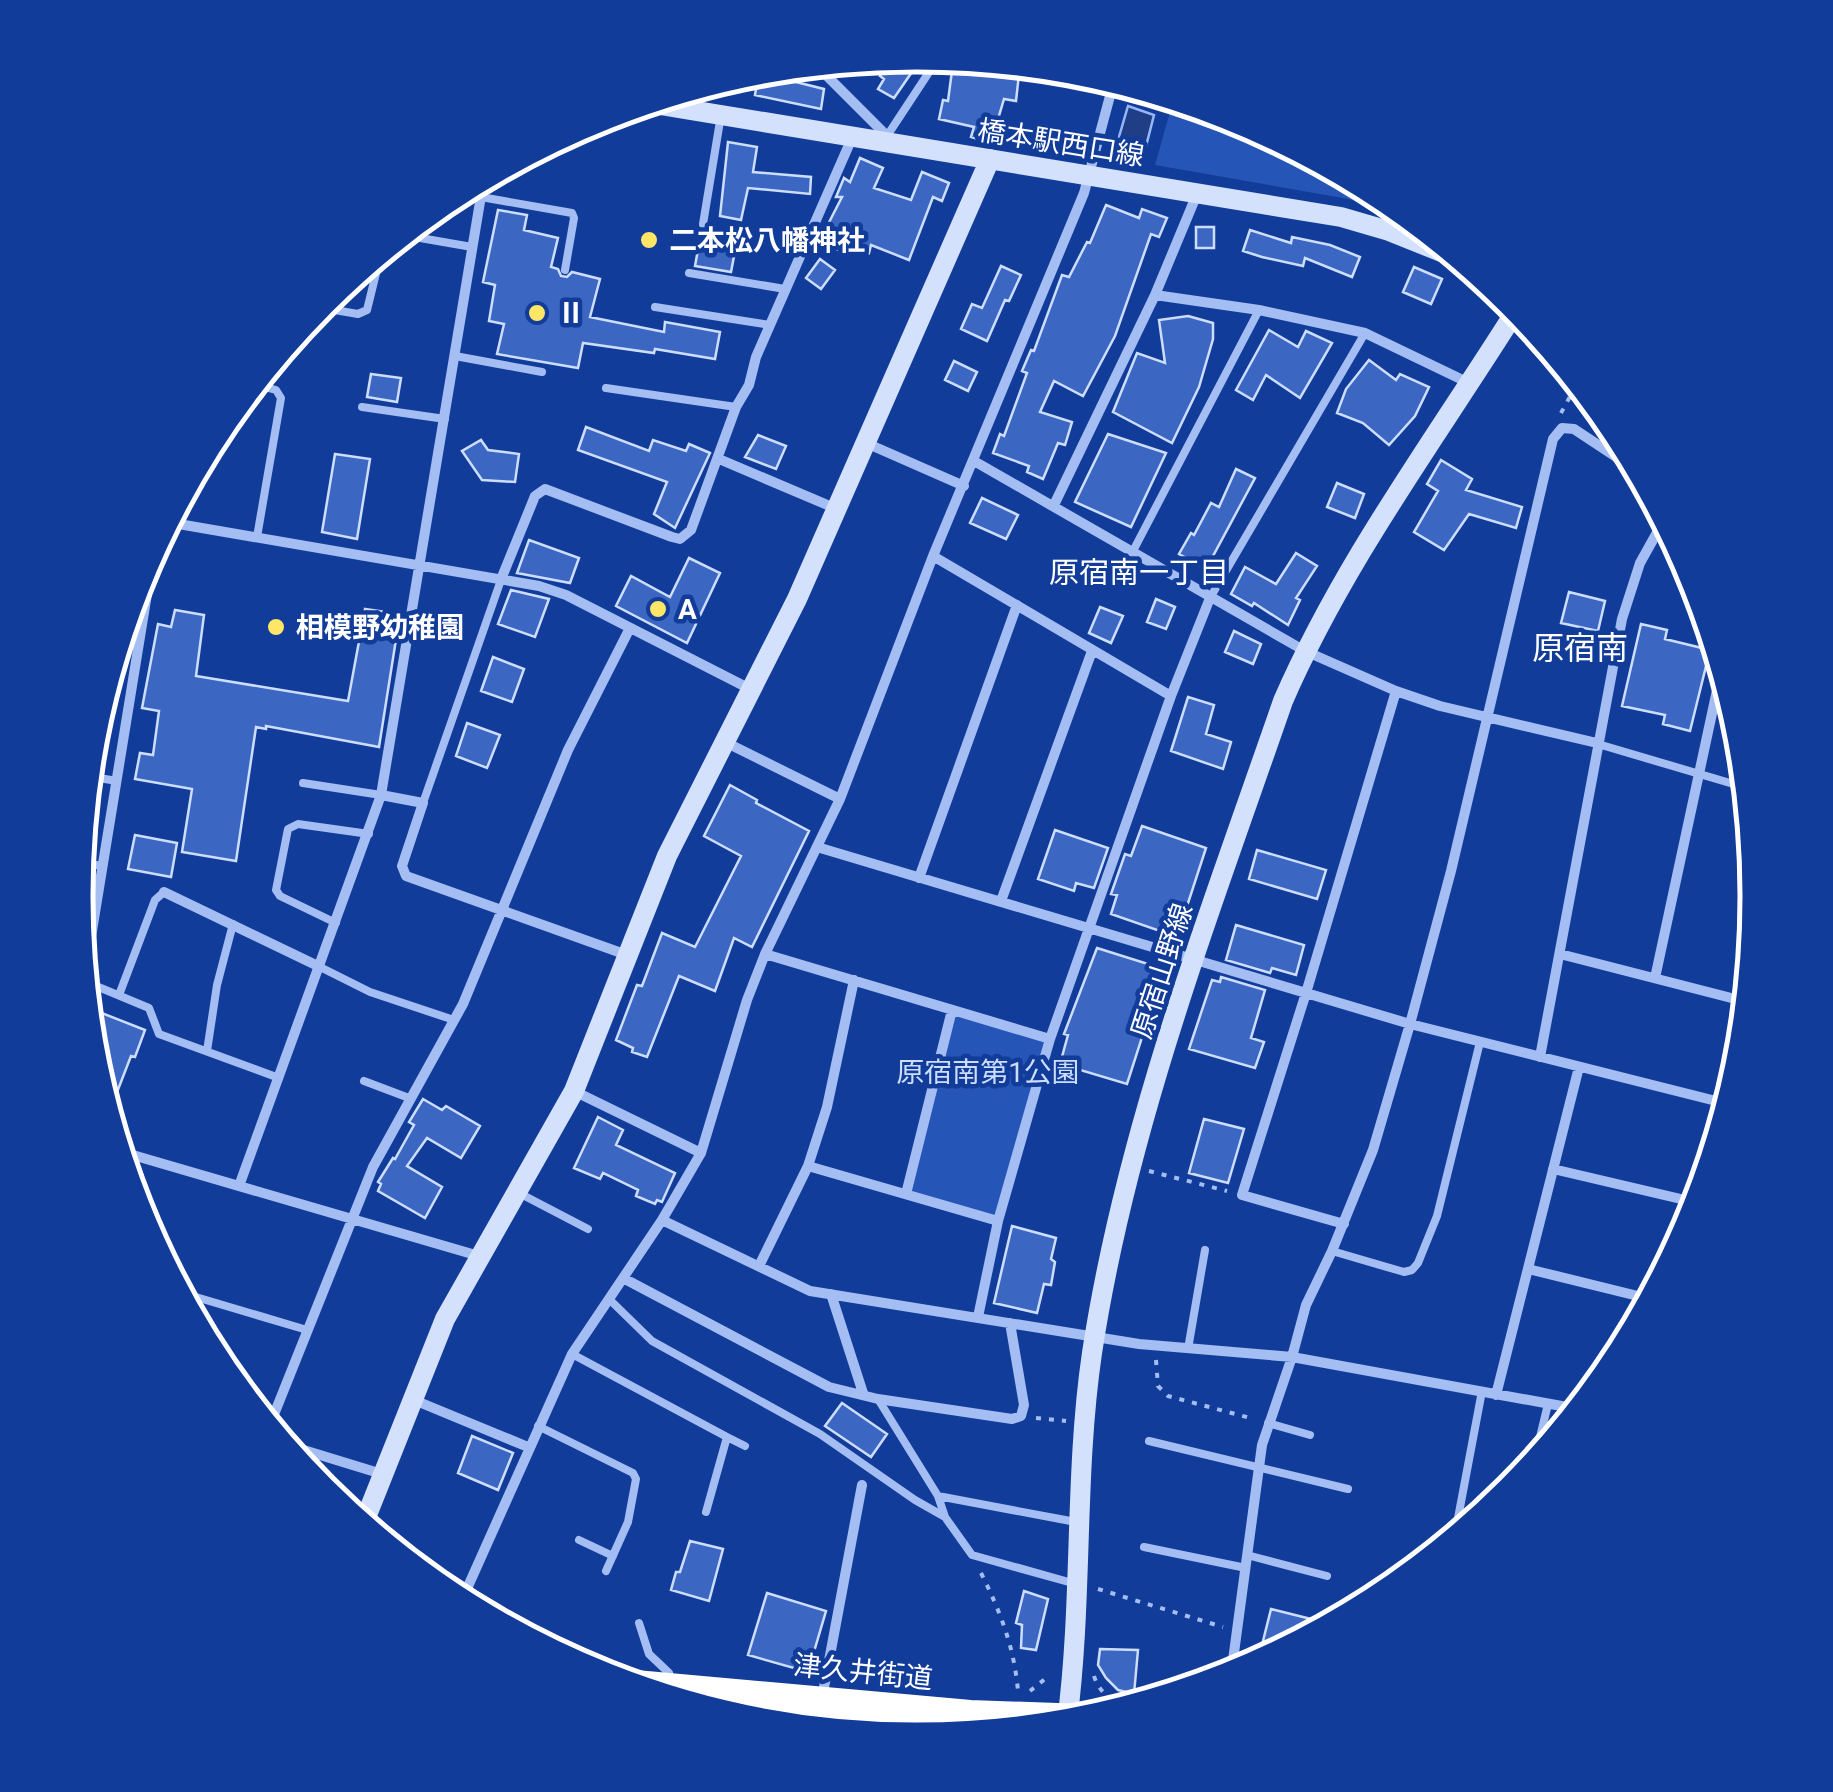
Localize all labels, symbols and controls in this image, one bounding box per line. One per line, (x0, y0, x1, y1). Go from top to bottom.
street label: 橋本駅西口線 (975, 114, 1147, 172)
place label: 二本松八幡神社 (669, 224, 865, 257)
marker: 二本松八幡神社 (638, 229, 660, 251)
place label: Ⅱ (557, 297, 585, 330)
marker: Ⅱ (526, 302, 548, 324)
district label: 原宿南一丁目 (1049, 555, 1229, 590)
place label: A (678, 593, 697, 626)
marker: A (647, 598, 669, 620)
place label: 相模野幼稚園 (296, 611, 464, 644)
marker: 相模野幼稚園 (265, 616, 287, 638)
district label: 原宿南 (1532, 629, 1628, 667)
street label: 原宿山野線 (1125, 899, 1199, 1043)
park label: 原宿南第1公園 (896, 1056, 1080, 1089)
street label: 津久井街道 (792, 1648, 934, 1696)

